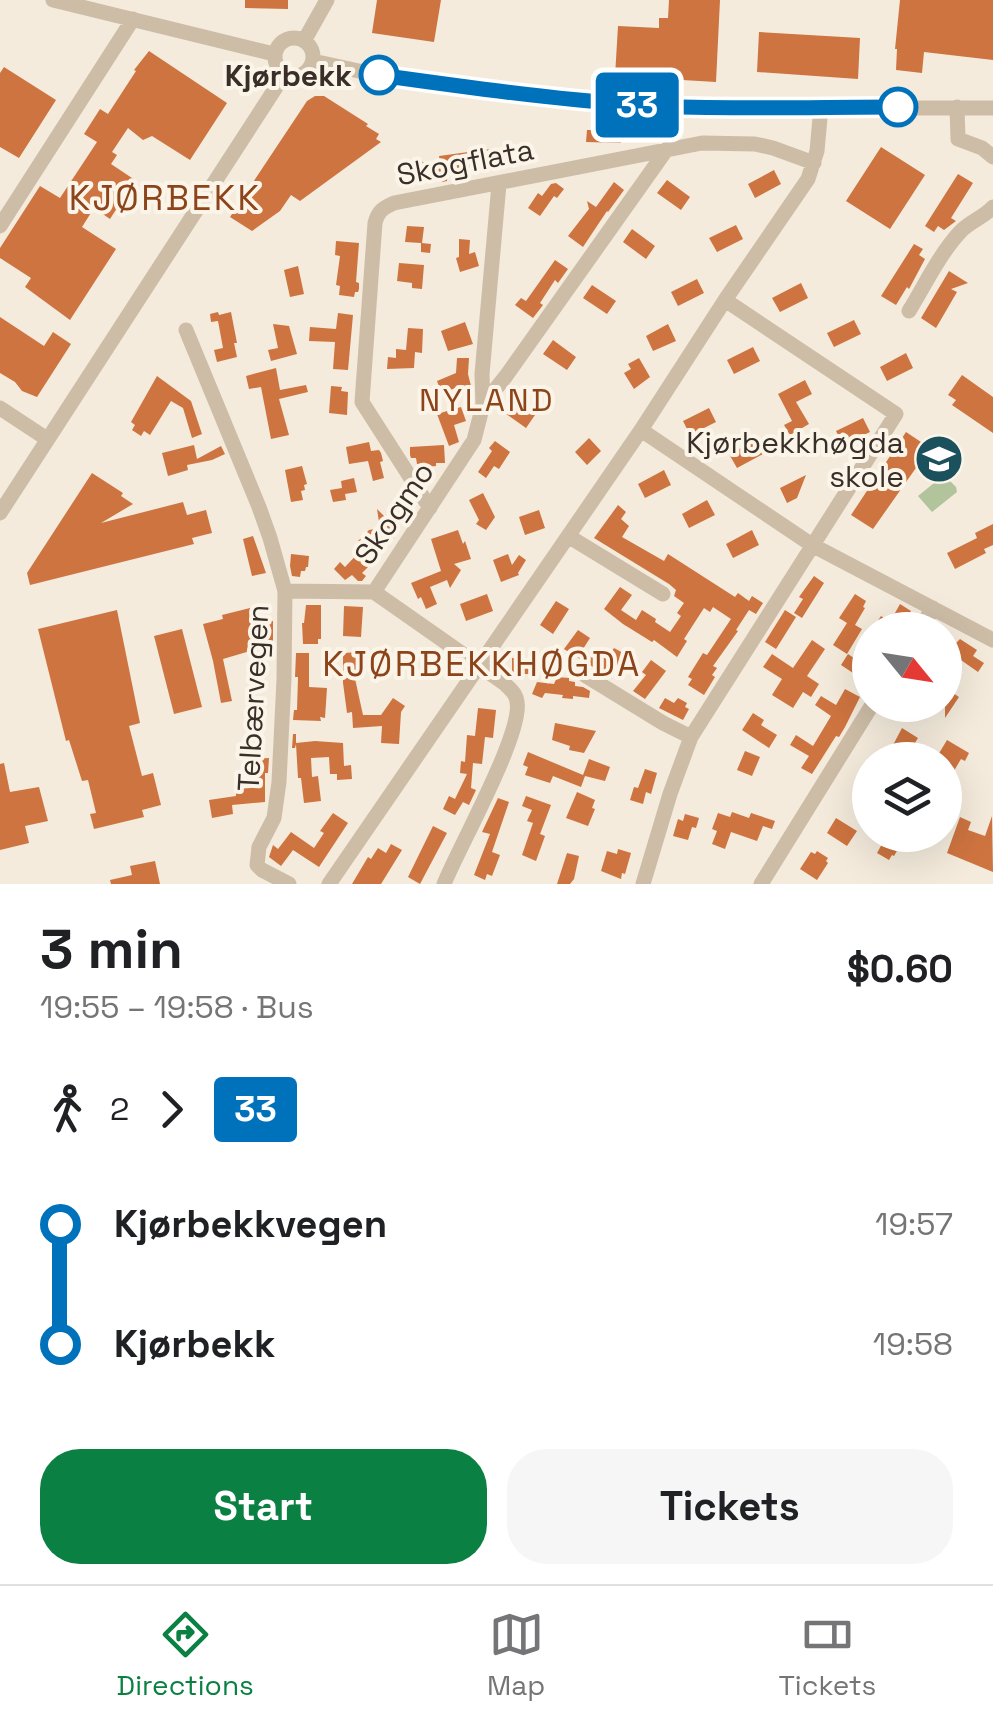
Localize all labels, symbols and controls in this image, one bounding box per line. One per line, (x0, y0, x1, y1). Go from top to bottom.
place label: Kjørbekk (225, 56, 352, 95)
marker: Kjørbekk (360, 56, 398, 94)
line badge: 33 (592, 72, 682, 138)
text: 33 (616, 83, 658, 127)
unlabelled marker (879, 88, 917, 126)
street label: Skogflata (393, 130, 537, 194)
district label: KJØRBEKK (69, 176, 261, 220)
district label: NYLAND (419, 380, 555, 420)
place label: Kjørbekkhøgda skole (686, 423, 904, 496)
school or university icon: Kjørbekkhøgda skole (913, 433, 965, 485)
street label: Skogmo (345, 454, 443, 572)
street label: Telbærvegen (229, 604, 277, 792)
north arrow (852, 612, 962, 722)
map controls (852, 612, 962, 852)
district label: KJØRBEKKHØGDA (322, 642, 642, 686)
button: layers (852, 742, 962, 852)
text: 3 min (40, 914, 183, 984)
text: $0.60 (847, 945, 953, 993)
text: 19:55 – 19:58 · Bus (40, 987, 314, 1027)
icon: walk (40, 1082, 95, 1137)
icon: forward (144, 1082, 199, 1137)
text: 33 (234, 1087, 277, 1131)
text: 2 (110, 1089, 129, 1129)
text: Kjørbekkvegen (114, 1200, 387, 1248)
text: 19:57 (875, 1204, 953, 1244)
text: Kjørbekk (114, 1320, 275, 1368)
text: 19:58 (873, 1324, 953, 1364)
button: Start (40, 1449, 487, 1564)
button: Tickets (507, 1449, 953, 1564)
tab: Directions (117, 1607, 254, 1703)
tab: Map (487, 1607, 545, 1703)
tab: Tickets (779, 1607, 876, 1703)

